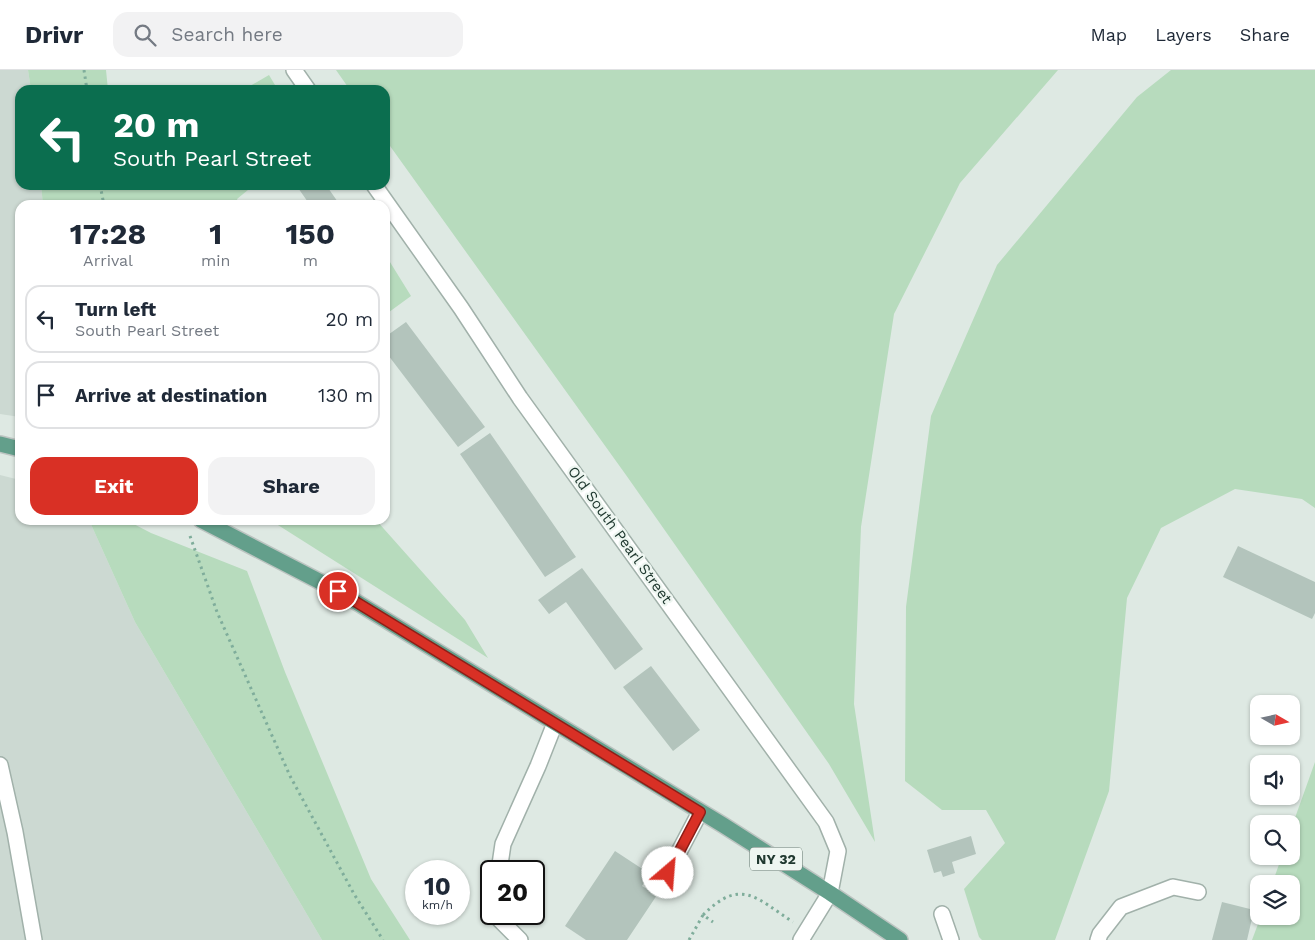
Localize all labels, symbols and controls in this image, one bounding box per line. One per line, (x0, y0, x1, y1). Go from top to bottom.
search box (113, 12, 463, 57)
text: Drivr (25, 21, 83, 49)
icon: search (131, 21, 159, 49)
text: Search here (171, 23, 283, 46)
text: Map (1090, 24, 1127, 45)
text: Layers (1155, 24, 1212, 45)
text: Share (1240, 24, 1290, 45)
text: 20 m (113, 104, 199, 146)
icon: left (30, 105, 95, 170)
text: South Pearl Street (113, 146, 311, 171)
text: 17:28 (70, 216, 146, 251)
text: 1 (209, 216, 222, 251)
text: 150 (285, 216, 335, 251)
text: Arrival (83, 251, 133, 270)
text: min (201, 251, 231, 270)
text: m (303, 251, 318, 270)
text: Turn left (75, 298, 156, 321)
icon: left (32, 305, 60, 333)
text: 20 m (326, 308, 373, 331)
text: South Pearl Street (75, 321, 219, 340)
icon: arrive (32, 381, 60, 409)
text: Arrive at destination (75, 384, 267, 407)
text: 130 m (318, 384, 373, 407)
button: Exit (30, 457, 198, 515)
button: Share (208, 457, 375, 515)
street label: Old South Pearl Street (564, 463, 676, 608)
pin (317, 570, 359, 612)
icon: arrive (324, 577, 352, 605)
north arrow (1250, 695, 1300, 745)
map controls (1250, 695, 1300, 925)
button: sound (1250, 755, 1300, 805)
button: search (1250, 815, 1300, 865)
position arrow (641, 846, 693, 898)
road number: NY 32 (750, 848, 802, 871)
speed limit sign: 20 (480, 860, 545, 925)
text: 10 (424, 872, 451, 901)
button: layers (1250, 875, 1300, 925)
text: km/h (422, 898, 453, 912)

